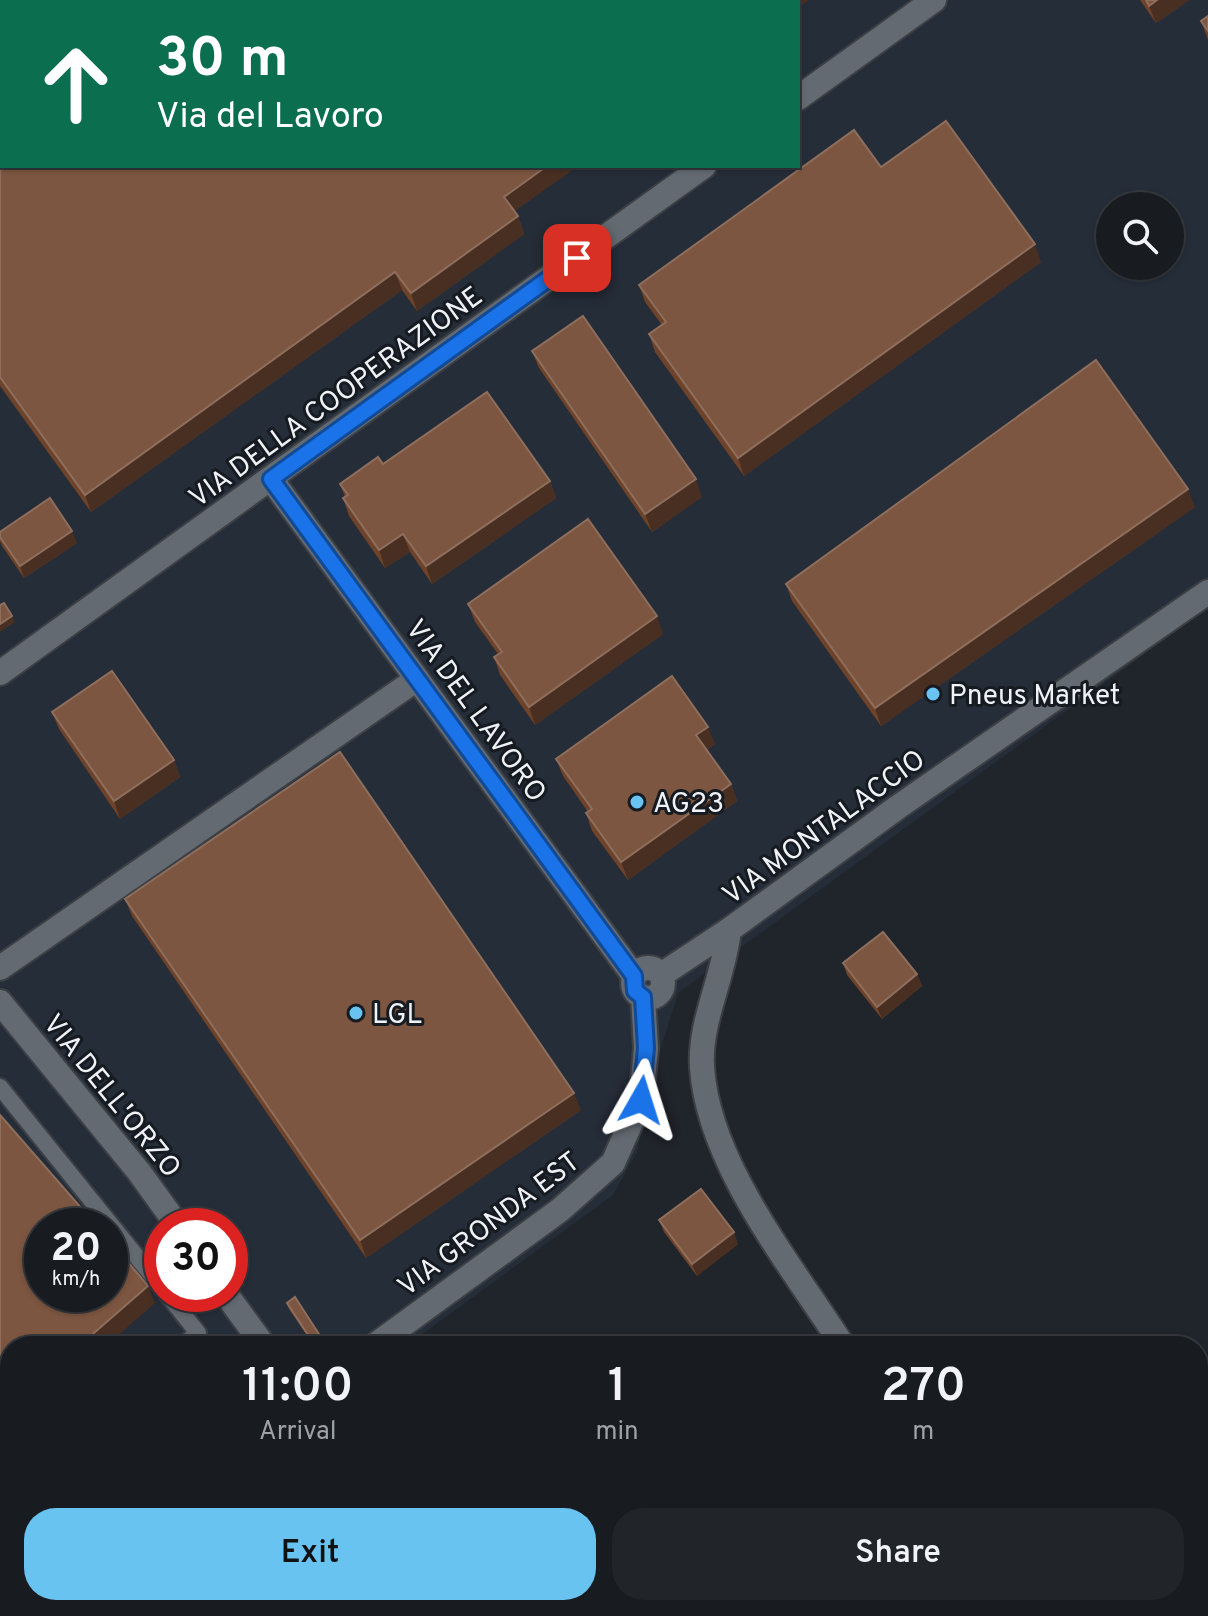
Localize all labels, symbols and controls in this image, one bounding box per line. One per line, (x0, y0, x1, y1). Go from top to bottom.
text: 30 m (156, 26, 289, 96)
icon: ahead (24, 32, 128, 136)
text: Via del Lavoro (156, 95, 384, 141)
map controls (1096, 192, 1184, 280)
button: search (1096, 192, 1184, 280)
pin (543, 224, 611, 292)
icon: arrive (555, 236, 599, 280)
street label: VIA DELLA COOPERAZIONE (183, 280, 491, 517)
street label: VIA DEL LAVORO (396, 613, 553, 810)
place label: Pneus Market (949, 679, 1120, 715)
marker: Pneus Market (924, 685, 942, 703)
street label: VIA MONTALACCIO (716, 743, 933, 914)
place label: AG23 (653, 787, 724, 823)
marker: AG23 (628, 793, 646, 811)
place label: LGL (372, 998, 422, 1034)
marker: LGL (347, 1004, 365, 1022)
street label: VIA DELL'ORZO (34, 1008, 188, 1186)
position arrow (599, 1058, 683, 1142)
street label: VIA GRONDA EST (391, 1145, 588, 1306)
speed limit sign: 30 (144, 1208, 248, 1312)
text: 20 (51, 1225, 101, 1275)
text: km/h (52, 1267, 100, 1293)
text: 11:00 (242, 1358, 354, 1418)
text: 1 (608, 1358, 627, 1418)
text: 270 (881, 1358, 966, 1418)
text: Arrival (259, 1416, 337, 1449)
text: min (595, 1416, 639, 1449)
text: m (912, 1416, 934, 1449)
button: Exit (24, 1508, 596, 1600)
button: Share (612, 1508, 1184, 1600)

